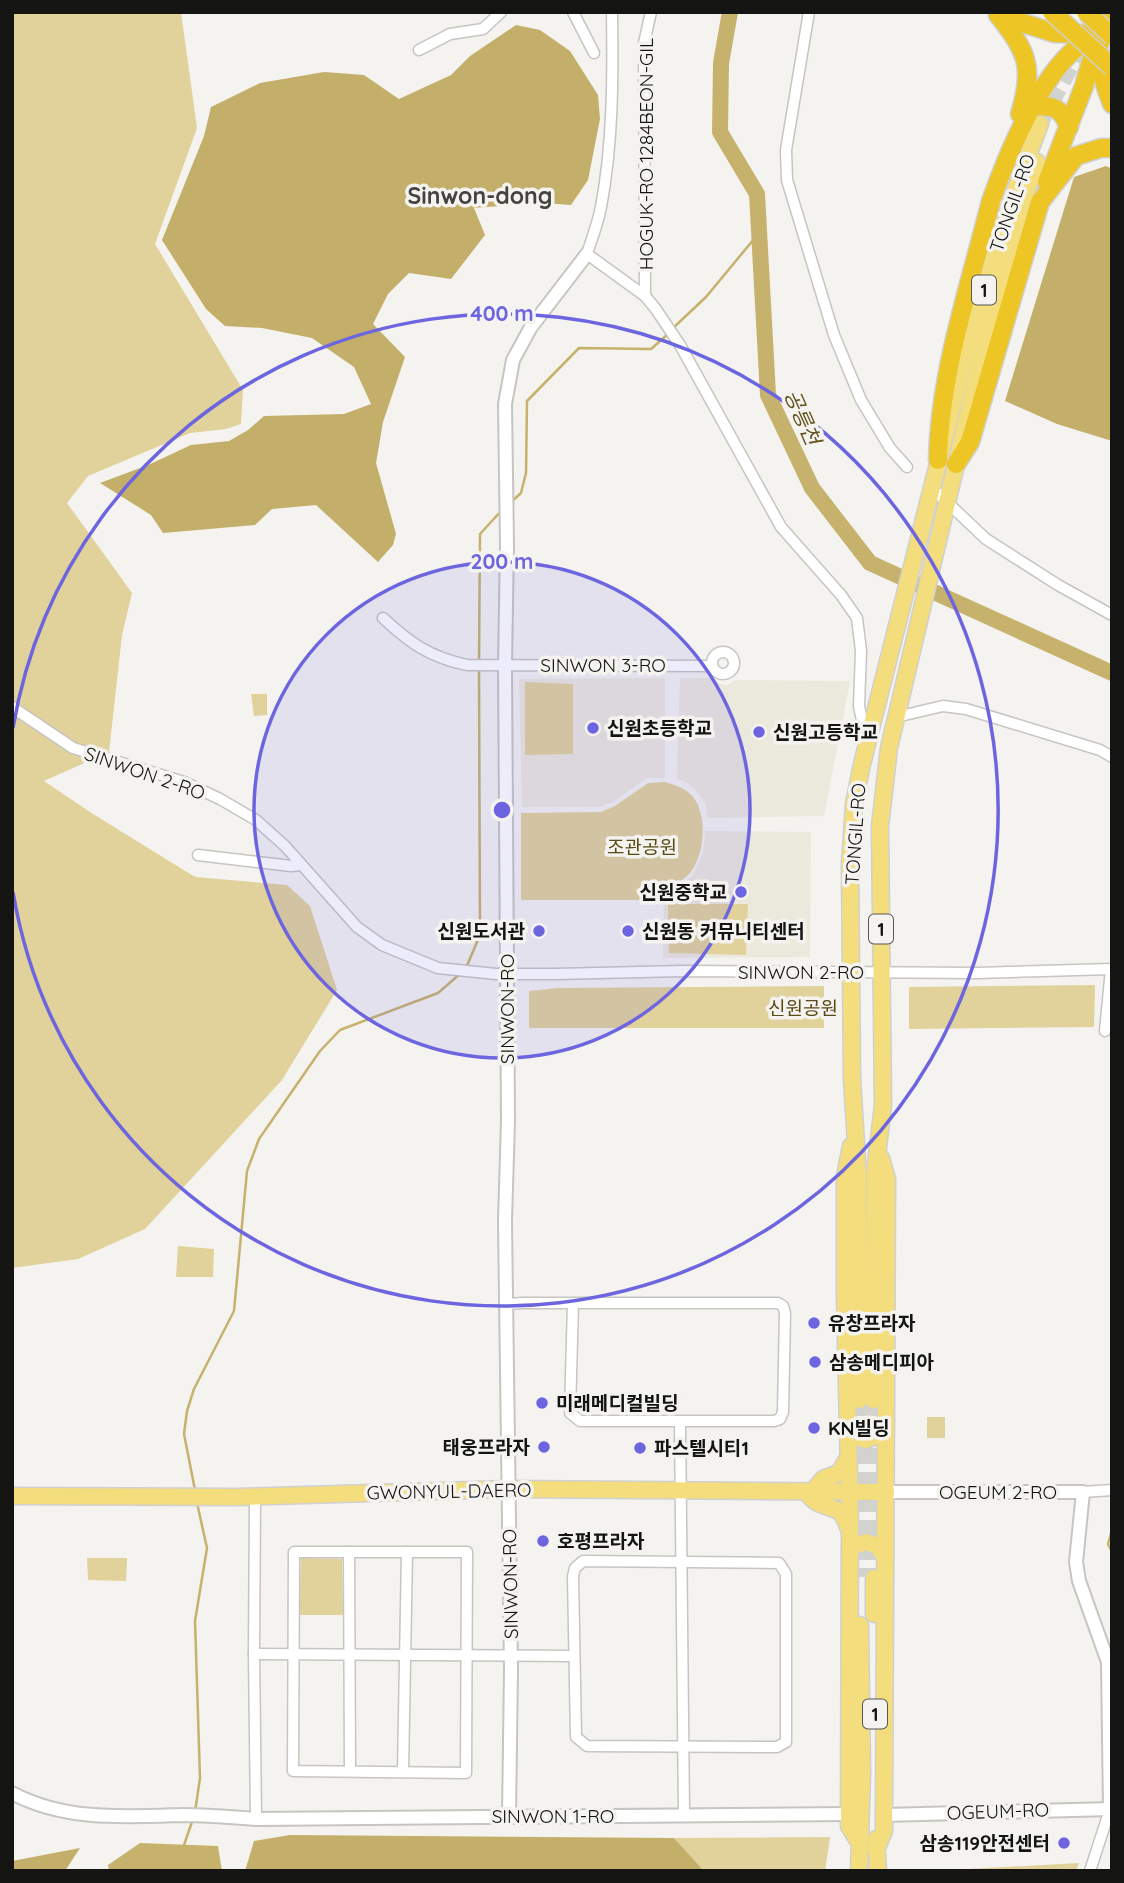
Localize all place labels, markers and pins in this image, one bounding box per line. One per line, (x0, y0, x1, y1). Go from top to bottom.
place label: 신원초등학교 (607, 716, 712, 740)
marker: 신원초등학교 (585, 720, 601, 736)
place label: 신원고등학교 (773, 720, 878, 744)
marker: 신원고등학교 (751, 724, 767, 740)
centre of rings (490, 798, 514, 822)
place label: 신원중학교 (640, 880, 727, 904)
marker: 신원중학교 (733, 884, 749, 900)
place label: 신원도서관 (438, 919, 526, 943)
place label: 신원동 커뮤니티센터 (642, 919, 805, 943)
marker: 신원도서관 (531, 923, 547, 939)
marker: 신원동 커뮤니티센터 (620, 923, 636, 939)
place label: 유창프라자 (828, 1311, 916, 1335)
marker: 유창프라자 (806, 1315, 822, 1331)
place label: 삼송메디피아 (829, 1350, 934, 1374)
marker: 삼송메디피아 (807, 1354, 823, 1370)
place label: 미래메디컬빌딩 (556, 1391, 678, 1415)
marker: 미래메디컬빌딩 (534, 1395, 550, 1411)
place label: KN빌딩 (828, 1416, 889, 1440)
marker: KN빌딩 (806, 1420, 822, 1436)
place label: 태웅프라자 (443, 1435, 531, 1459)
place label: 파스텔시티1 (654, 1436, 749, 1460)
marker: 태웅프라자 (536, 1439, 552, 1455)
marker: 파스텔시티1 (632, 1440, 648, 1456)
place label: 호평프라자 (557, 1529, 645, 1553)
marker: 호평프라자 (535, 1533, 551, 1549)
place label: 삼송119안전센터 (920, 1831, 1050, 1855)
marker: 삼송119안전센터 (1056, 1835, 1072, 1851)

